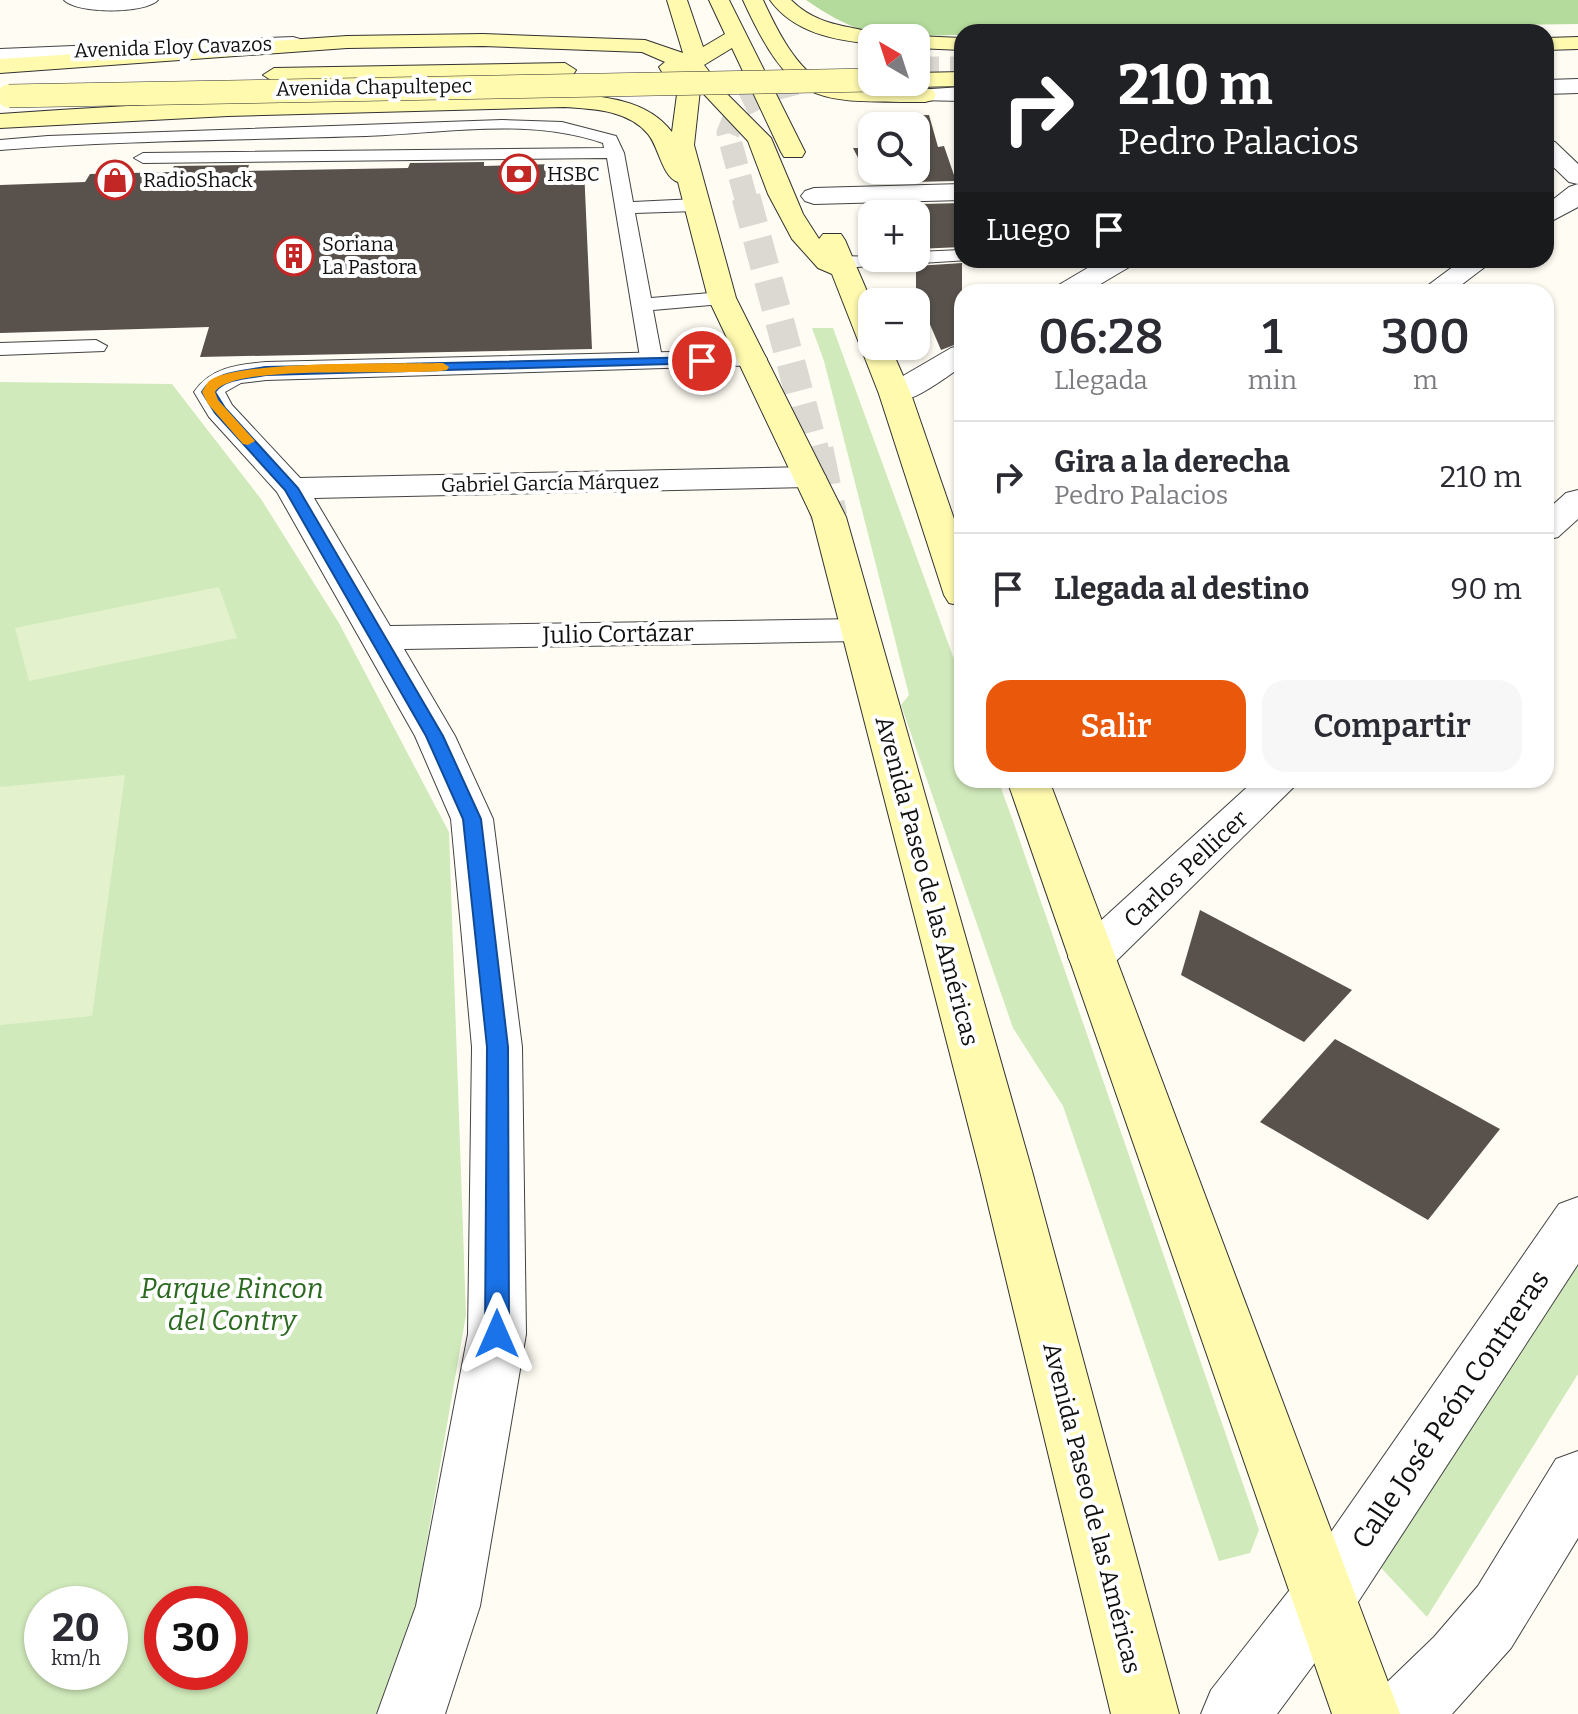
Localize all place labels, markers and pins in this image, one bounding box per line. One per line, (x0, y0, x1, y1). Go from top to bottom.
bank icon: HSBC (498, 153, 540, 195)
shop icon: RadioShack (94, 159, 136, 201)
place label: HSBC (547, 162, 600, 186)
place label: RadioShack (143, 168, 253, 192)
place label: Soriana La Pastora (322, 232, 417, 279)
building icon: Soriana La Pastora (273, 235, 315, 277)
pin (668, 327, 736, 395)

